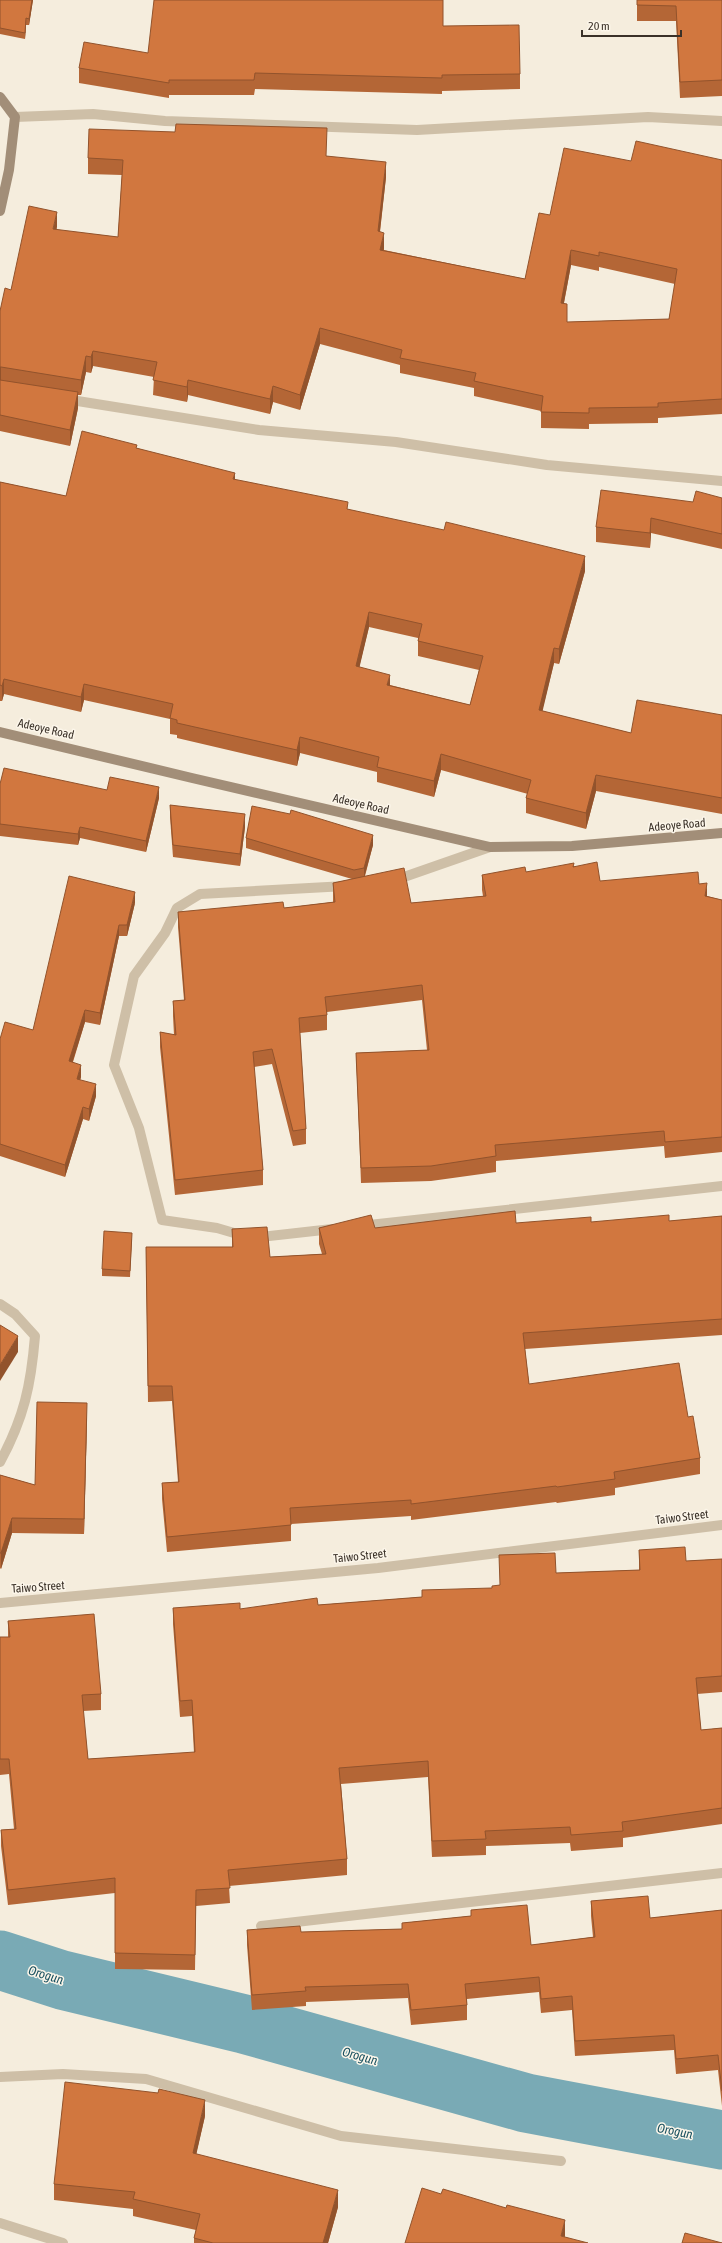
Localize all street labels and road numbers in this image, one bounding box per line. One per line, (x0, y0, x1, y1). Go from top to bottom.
street label: Adeoye Road (17, 716, 75, 742)
street label: Adeoye Road (332, 791, 390, 817)
street label: Adeoye Road (648, 816, 706, 834)
street label: Taiwo Street (655, 1507, 710, 1527)
street label: Taiwo Street (333, 1546, 388, 1566)
street label: Taiwo Street (11, 1578, 66, 1596)

